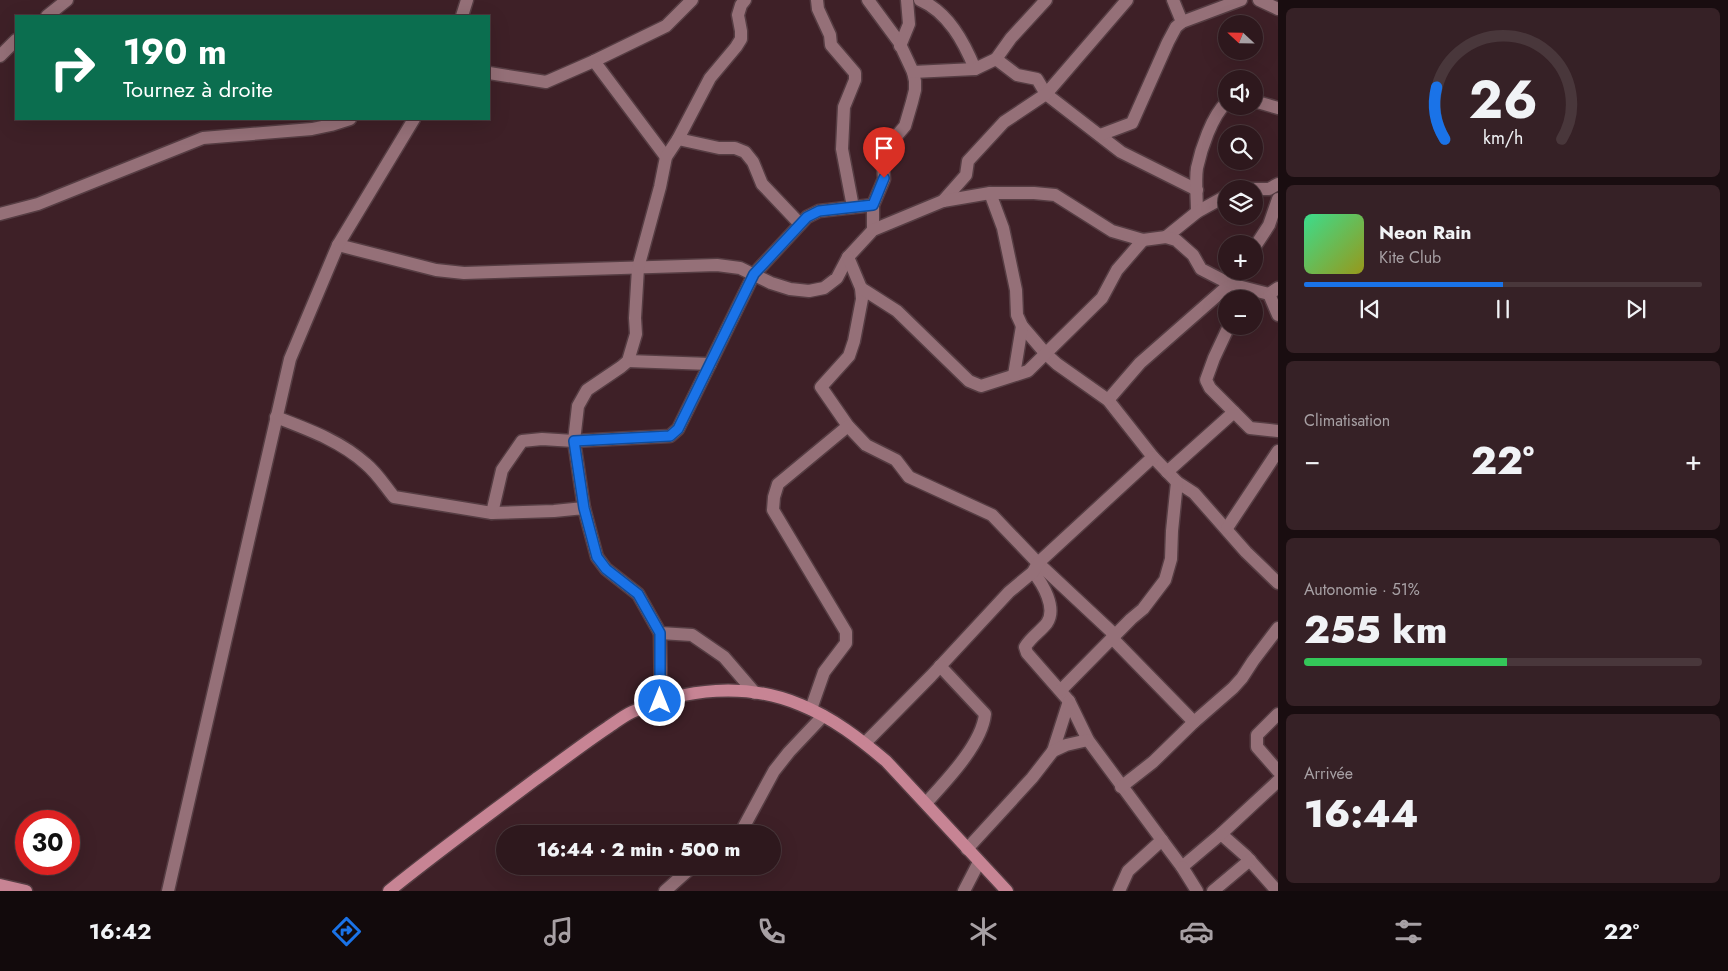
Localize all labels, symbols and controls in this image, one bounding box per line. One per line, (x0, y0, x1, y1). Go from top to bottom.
north arrow (1218, 15, 1262, 60)
map controls (1218, 15, 1263, 335)
text: 190 m (123, 27, 227, 77)
icon: right (40, 35, 105, 100)
text: 26 (1469, 62, 1537, 138)
button: sound (1218, 70, 1263, 115)
text: Tournez à droite (123, 73, 273, 105)
button: search (1218, 125, 1263, 170)
text: km/h (1483, 125, 1523, 151)
pin (863, 127, 905, 178)
icon: arrive (870, 134, 898, 162)
button: layers (1218, 180, 1263, 225)
text: Neon Rain (1379, 219, 1472, 246)
button: + (1218, 235, 1263, 280)
text: Kite Club (1379, 246, 1441, 269)
button: − (1218, 290, 1263, 335)
icon: previous (1356, 295, 1384, 323)
icon: pause (1489, 295, 1517, 323)
icon: next (1622, 295, 1650, 323)
text: Climatisation (1304, 409, 1390, 432)
text: 22° (1471, 433, 1534, 488)
text: − (1304, 440, 1321, 481)
text: + (1685, 440, 1702, 481)
text: Autonomie · 51% (1304, 578, 1420, 601)
text: 255 km (1304, 602, 1447, 657)
position arrow (633, 674, 685, 726)
text: Arrivée (1304, 762, 1353, 785)
text: 16:44 (1304, 786, 1419, 841)
speed limit sign: 30 (15, 810, 80, 875)
text: 16:44 · 2 min · 500 m (537, 836, 740, 863)
icon: directions (329, 914, 364, 949)
icon: music (541, 914, 576, 949)
icon: phone (754, 914, 789, 949)
icon: climate (966, 914, 1001, 949)
icon: car (1179, 914, 1214, 949)
icon: filters (1391, 914, 1426, 949)
text: 16:42 (89, 915, 152, 947)
text: 22° (1604, 915, 1639, 947)

